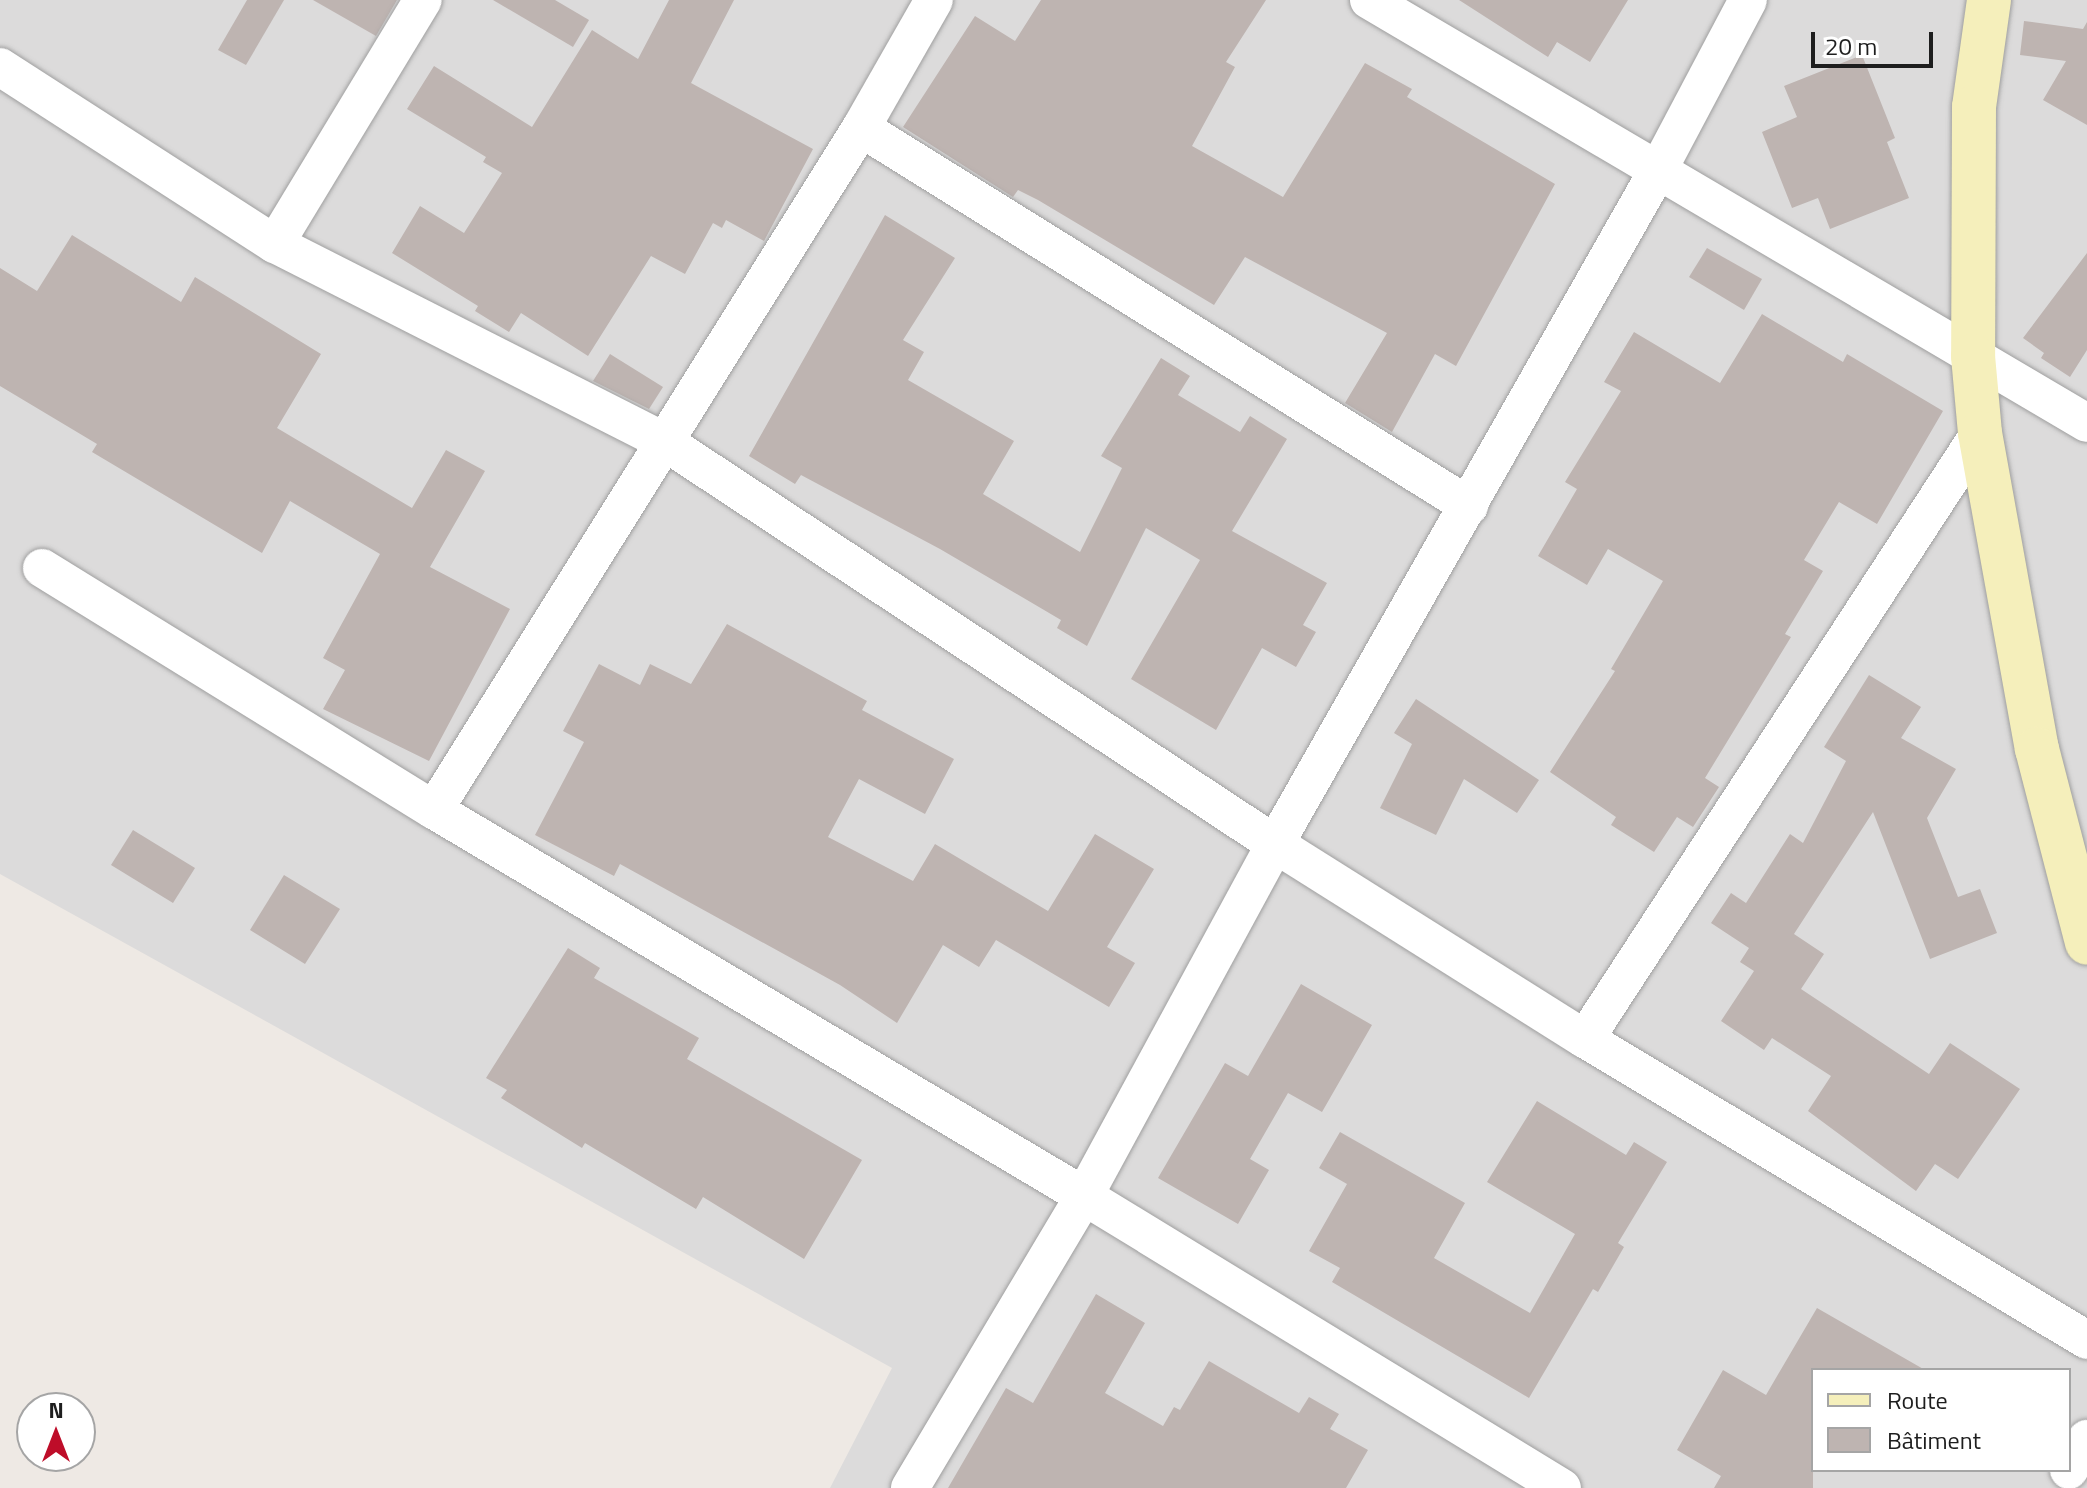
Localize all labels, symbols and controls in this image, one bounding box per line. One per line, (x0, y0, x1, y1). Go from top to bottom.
scale bar (1815, 16, 1937, 66)
text: 20 m (1825, 28, 1877, 64)
legend (1811, 1368, 2071, 1472)
text: Route (1887, 1382, 1948, 1418)
north arrow (16, 1392, 96, 1472)
text: N (48, 1393, 64, 1427)
text: Bâtiment (1887, 1422, 1981, 1458)

